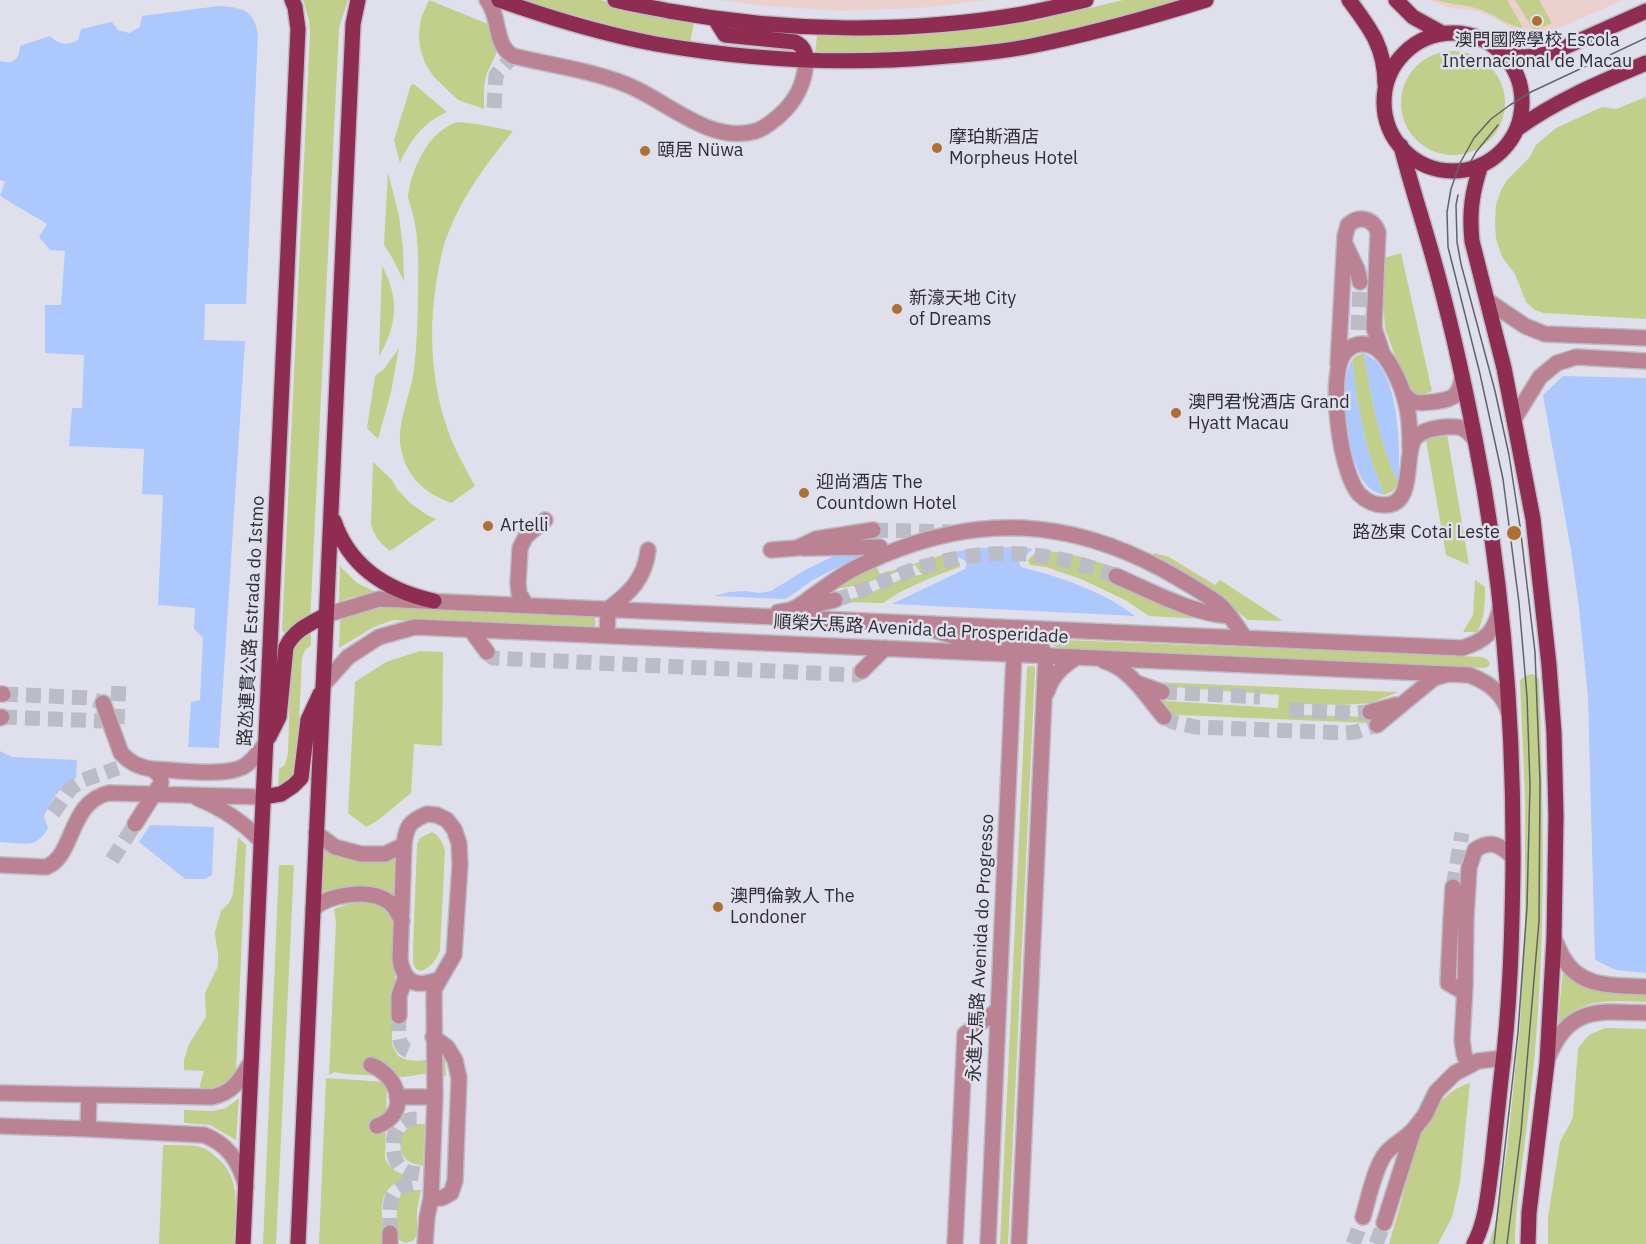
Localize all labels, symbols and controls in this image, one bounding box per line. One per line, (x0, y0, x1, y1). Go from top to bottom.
marker: 澳門國際學校 Escola Internacional de Macau (1530, 14, 1544, 28)
place label: 澳門國際學校 Escola Internacional de Macau (1442, 30, 1632, 72)
place label: 摩珀斯酒店 Morpheus Hotel (949, 127, 1078, 170)
place label: 頤居 Nüwa (657, 140, 743, 162)
marker: 摩珀斯酒店 Morpheus Hotel (930, 141, 944, 155)
marker: 頤居 Nüwa (638, 144, 652, 158)
place label: 新濠天地 City of Dreams (909, 288, 1016, 330)
marker: 新濠天地 City of Dreams (890, 302, 904, 316)
place label: 澳門君悅酒店 Grand Hyatt Macau (1188, 392, 1350, 434)
marker: 澳門君悅酒店 Grand Hyatt Macau (1169, 406, 1183, 420)
place label: 迎尚酒店 The Countdown Hotel (816, 472, 957, 514)
marker: 迎尚酒店 The Countdown Hotel (797, 486, 811, 500)
street label: 路氹連貫公路 Estrada do Istmo (235, 495, 269, 747)
place label: Artelli (500, 515, 549, 537)
marker: Artelli (481, 519, 495, 533)
place label: 路氹東 Cotai Leste (1352, 522, 1500, 544)
marker: 路氹東 Cotai Leste (1505, 524, 1523, 542)
street label: 順榮大馬路 Avenida da Prosperidade (773, 611, 1069, 649)
street label: 永進大馬路 Avenida do Progresso (963, 813, 999, 1083)
place label: 澳門倫敦人 The Londoner (730, 886, 855, 928)
marker: 澳門倫敦人 The Londoner (711, 900, 725, 914)

